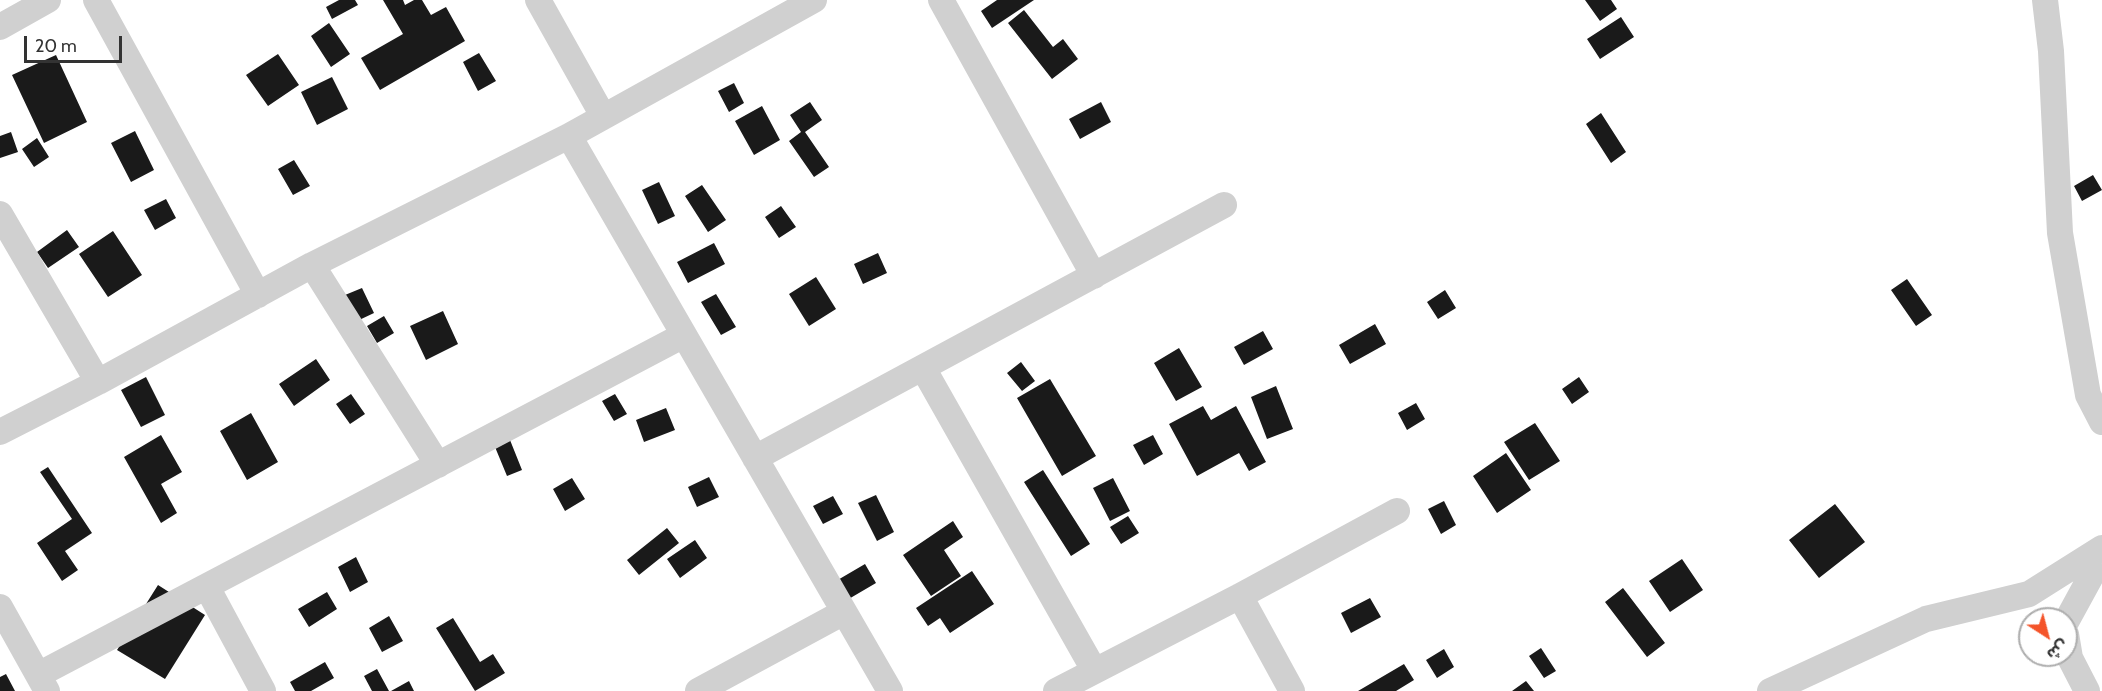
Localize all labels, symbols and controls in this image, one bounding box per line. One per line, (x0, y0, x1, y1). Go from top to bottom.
scale bar (27, 24, 124, 62)
text: 20 m (35, 35, 77, 57)
north arrow (2018, 607, 2078, 667)
text: ش (2043, 636, 2072, 664)

